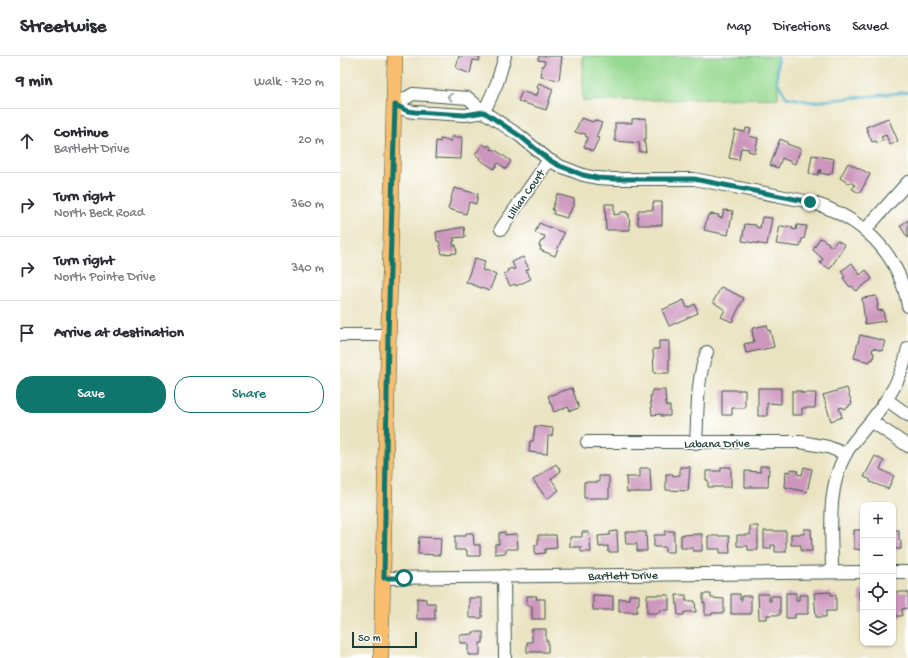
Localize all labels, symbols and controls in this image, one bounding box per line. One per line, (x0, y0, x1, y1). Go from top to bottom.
text: Streetwise (20, 16, 106, 39)
text: Map (727, 19, 751, 36)
text: Directions (773, 19, 830, 36)
text: Saved (852, 19, 888, 36)
text: 9 min (16, 72, 52, 92)
text: Walk · 720 m (254, 75, 324, 90)
one-way arrow (447, 93, 453, 102)
text: Continue (54, 124, 108, 142)
icon: ahead (16, 130, 38, 152)
text: 20 m (298, 133, 324, 148)
text: Bartlett Drive (54, 142, 129, 157)
street label: Lillian Court (504, 167, 550, 223)
text: Turn right (54, 188, 114, 206)
route end (801, 193, 819, 211)
icon: right (16, 194, 38, 216)
text: 360 m (291, 197, 324, 212)
text: North Beck Road (54, 206, 144, 221)
text: Turn right (54, 252, 114, 270)
icon: right (16, 258, 38, 280)
text: 340 m (291, 261, 324, 276)
text: North Pointe Drive (54, 270, 156, 285)
icon: arrive (16, 322, 38, 344)
text: Arrive at destination (54, 324, 184, 342)
button: Save (16, 376, 166, 413)
button: Share (174, 376, 324, 413)
street label: Labana Drive (684, 437, 751, 453)
map controls (860, 502, 896, 646)
button: + (860, 502, 896, 538)
button: − (860, 538, 896, 574)
route start (395, 569, 413, 587)
street label: Bartlett Drive (587, 569, 659, 585)
button: locate (860, 574, 896, 610)
button: layers (860, 610, 896, 646)
scale bar (352, 630, 417, 649)
text: 50 m (358, 633, 380, 645)

